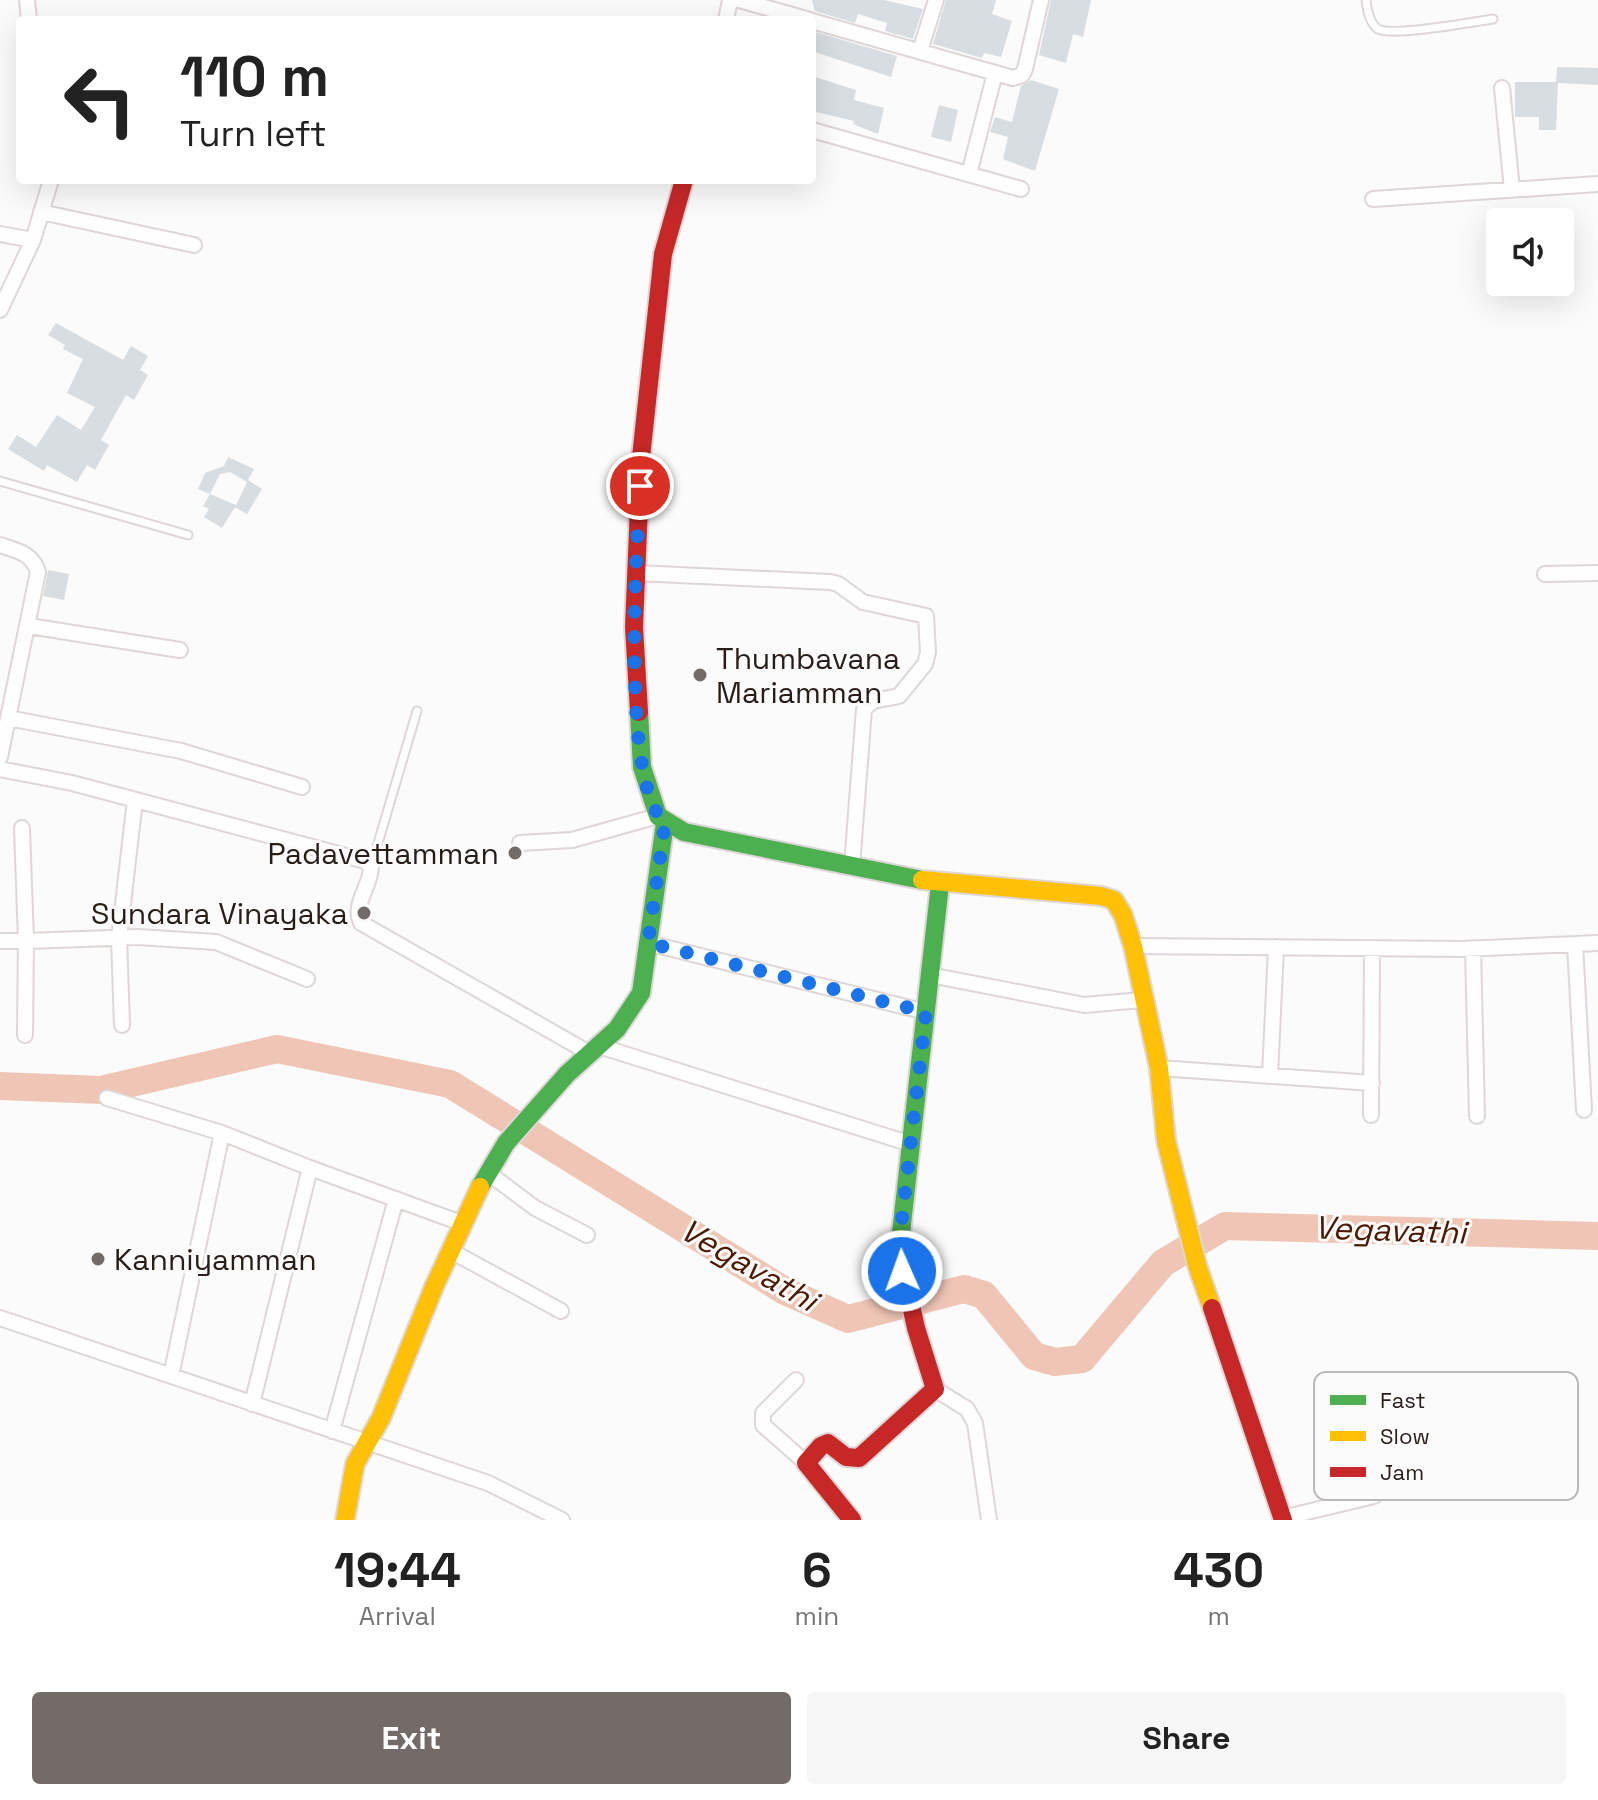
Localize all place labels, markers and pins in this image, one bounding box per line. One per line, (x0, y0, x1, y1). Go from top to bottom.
pin (606, 452, 674, 520)
place label: Thumbavana Mariamman (716, 639, 900, 712)
marker: Thumbavana Mariamman (691, 666, 709, 684)
place label: Padavettamman (267, 834, 499, 873)
marker: Padavettamman (506, 844, 524, 862)
place label: Sundara Vinayaka (91, 894, 348, 933)
marker: Sundara Vinayaka (355, 904, 373, 922)
place label: Kanniyamman (114, 1240, 317, 1279)
marker: Kanniyamman (89, 1250, 107, 1268)

